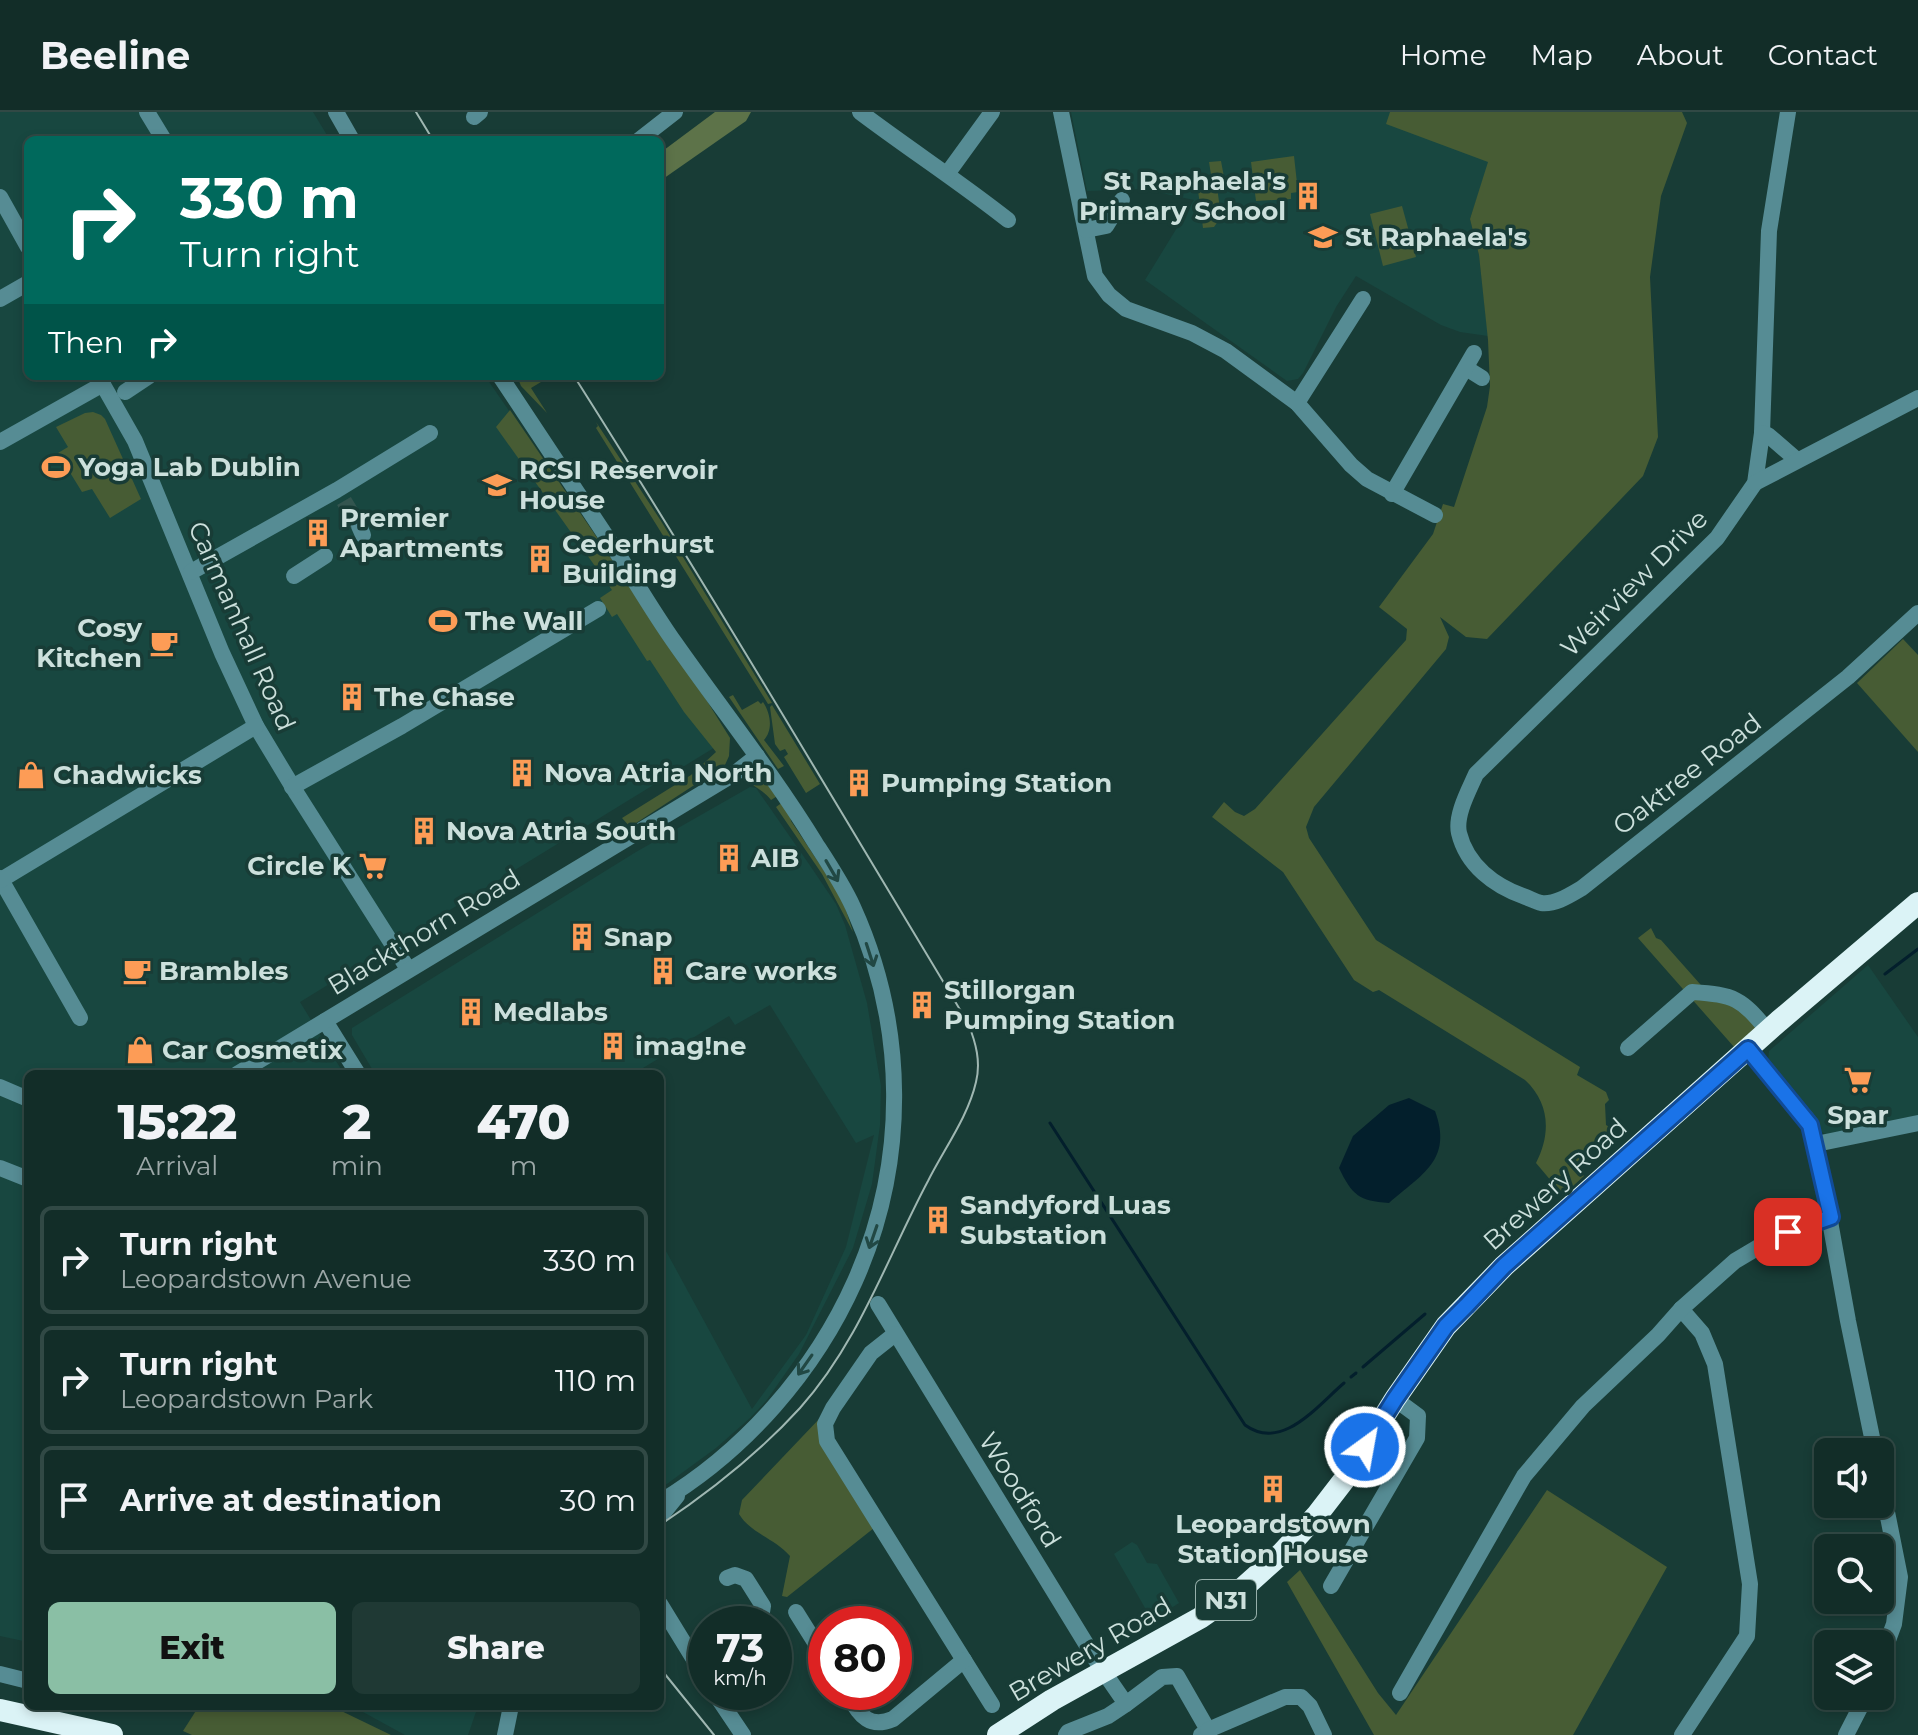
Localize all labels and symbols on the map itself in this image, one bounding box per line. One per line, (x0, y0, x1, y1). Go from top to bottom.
place label: St Raphaela's Primary School (1079, 165, 1286, 227)
building icon: St Raphaela's Primary School (1293, 181, 1323, 211)
place label: St Raphaela's (1345, 221, 1528, 253)
school or university icon: St Raphaela's (1308, 222, 1338, 252)
place label: Yoga Lab Dublin (77, 451, 301, 483)
sports icon: Yoga Lab Dublin (41, 452, 71, 482)
place label: RCSI Reservoir House (519, 454, 718, 516)
school or university icon: RCSI Reservoir House (482, 470, 512, 500)
place label: Premier Apartments (339, 502, 504, 564)
street label: Weirview Drive (1554, 503, 1714, 663)
street label: Carmanhall Road (181, 516, 303, 736)
building icon: Premier Apartments (303, 518, 333, 548)
place label: Cederhurst Building (562, 528, 714, 590)
building icon: Cederhurst Building (525, 544, 555, 574)
place label: The Wall (465, 605, 583, 637)
sports icon: The Wall (428, 606, 458, 636)
place label: Cosy Kitchen (36, 612, 142, 674)
cafe icon: Cosy Kitchen (149, 628, 179, 658)
place label: The Chase (374, 681, 515, 713)
building icon: The Chase (337, 682, 367, 712)
street label: Oaktree Road (1606, 706, 1768, 842)
place label: Nova Atria North (544, 757, 772, 789)
building icon: Nova Atria North (507, 758, 537, 788)
place label: Chadwicks (53, 759, 202, 791)
shop icon: Chadwicks (16, 760, 46, 790)
place label: Pumping Station (881, 767, 1112, 799)
building icon: Pumping Station (844, 768, 874, 798)
place label: Nova Atria South (446, 815, 676, 847)
building icon: Nova Atria South (409, 816, 439, 846)
place label: AIB (750, 842, 799, 874)
building icon: AIB (714, 843, 744, 873)
place label: Circle K (247, 850, 352, 882)
supermarket icon: Circle K (358, 851, 388, 881)
one-way arrow (824, 859, 840, 882)
street label: Blackthorn Road (322, 862, 526, 1002)
place label: Snap (604, 921, 673, 953)
building icon: Snap (567, 922, 597, 952)
one-way arrow (864, 942, 879, 967)
place label: Brambles (159, 955, 289, 987)
place label: Care works (685, 955, 837, 987)
cafe icon: Brambles (122, 956, 152, 986)
building icon: Care works (648, 956, 678, 986)
place label: Stillorgan Pumping Station (944, 974, 1175, 1036)
building icon: Stillorgan Pumping Station (907, 990, 937, 1020)
place label: Medlabs (493, 996, 608, 1028)
building icon: Medlabs (456, 997, 486, 1027)
place label: imag!ne (635, 1030, 746, 1062)
building icon: imag!ne (598, 1031, 628, 1061)
place label: Car Cosmetix (162, 1034, 343, 1066)
shop icon: Car Cosmetix (125, 1035, 155, 1065)
supermarket icon: Spar (1843, 1065, 1873, 1095)
place label: Spar (1827, 1099, 1889, 1131)
street label: Brewery Road (1476, 1111, 1634, 1257)
place label: Sandyford Luas Substation (960, 1189, 1171, 1251)
pin (1754, 1198, 1822, 1266)
building icon: Sandyford Luas Substation (923, 1205, 953, 1235)
one-way arrow (864, 1225, 879, 1250)
one-way arrow (797, 1354, 813, 1376)
position arrow (1323, 1405, 1407, 1489)
street label: Woodford (972, 1426, 1068, 1554)
building icon: Leopardstown Station House (1258, 1474, 1288, 1504)
place label: Leopardstown Station House (1175, 1508, 1371, 1570)
road number: N31 (1196, 1580, 1256, 1620)
street label: Brewery Road (1003, 1590, 1177, 1708)
speed limit sign: 80 (808, 1606, 912, 1710)

